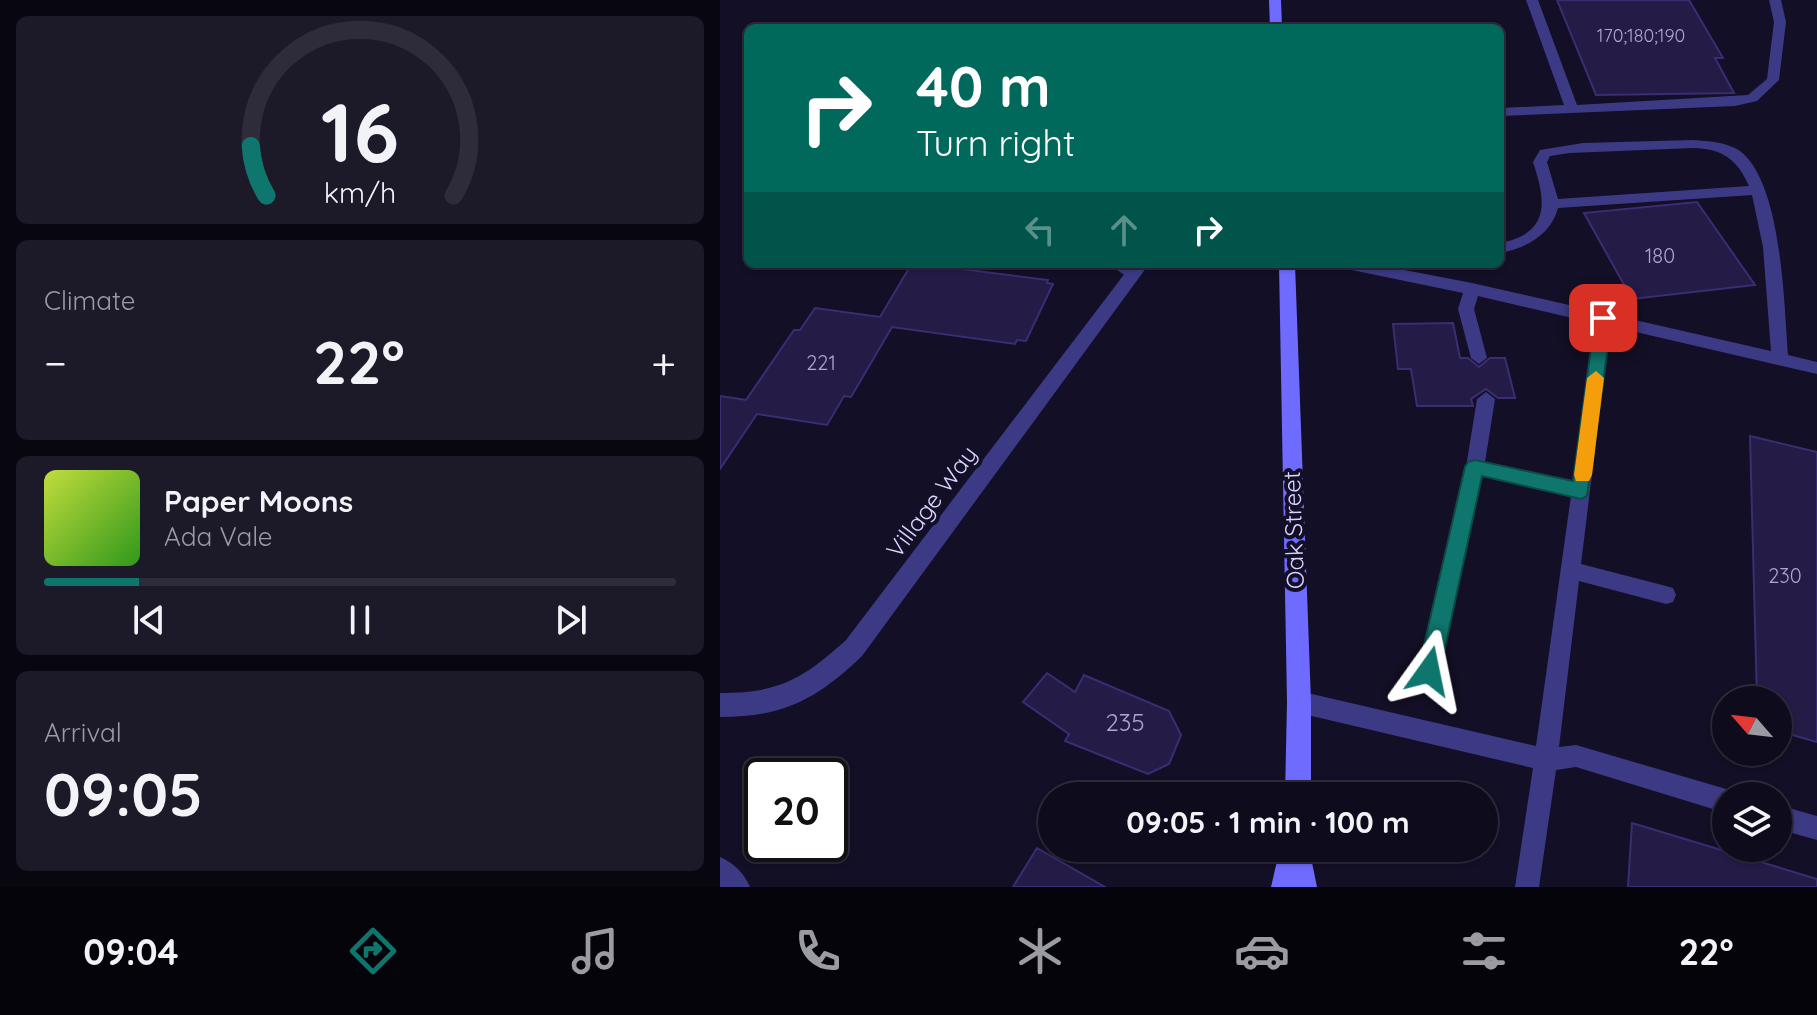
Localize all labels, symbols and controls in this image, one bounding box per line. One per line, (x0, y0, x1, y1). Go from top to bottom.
house number: 170;180;190 (1597, 24, 1685, 47)
text: 40 m (916, 51, 1051, 121)
icon: right (784, 56, 888, 160)
text: 16 (321, 79, 399, 183)
text: Turn right (916, 120, 1075, 165)
text: km/h (324, 174, 396, 210)
icon: left (1018, 208, 1062, 252)
icon: ahead (1102, 208, 1146, 252)
icon: right (1186, 208, 1230, 252)
house number: 180 (1645, 243, 1675, 268)
text: Climate (44, 284, 135, 317)
pin (1569, 284, 1637, 352)
icon: arrive (1581, 296, 1625, 340)
text: 22° (313, 324, 405, 399)
text: − (44, 335, 67, 390)
text: + (651, 335, 676, 390)
house number: 221 (806, 350, 836, 375)
street label: Village Way (879, 439, 983, 563)
street label: Oak Street (1276, 471, 1310, 589)
text: Paper Moons (164, 482, 353, 520)
text: Ada Vale (164, 520, 273, 553)
house number: 230 (1768, 563, 1802, 588)
icon: previous (127, 598, 171, 642)
icon: pause (338, 598, 382, 642)
icon: next (549, 598, 593, 642)
position arrow (1387, 629, 1471, 713)
north arrow (1712, 686, 1792, 766)
map controls (1712, 686, 1792, 862)
house number: 235 (1106, 707, 1144, 737)
text: Arrival (44, 716, 122, 749)
text: 09:05 (44, 756, 203, 831)
speed limit sign: 20 (744, 758, 848, 862)
button: layers (1712, 782, 1792, 862)
text: 09:05 · 1 min · 100 m (1126, 803, 1410, 841)
icon: directions (345, 923, 401, 979)
icon: music (567, 923, 623, 979)
icon: phone (790, 923, 846, 979)
icon: climate (1012, 923, 1068, 979)
icon: car (1234, 923, 1290, 979)
icon: filters (1456, 923, 1512, 979)
text: 09:04 (83, 929, 179, 974)
text: 22° (1679, 929, 1734, 974)

